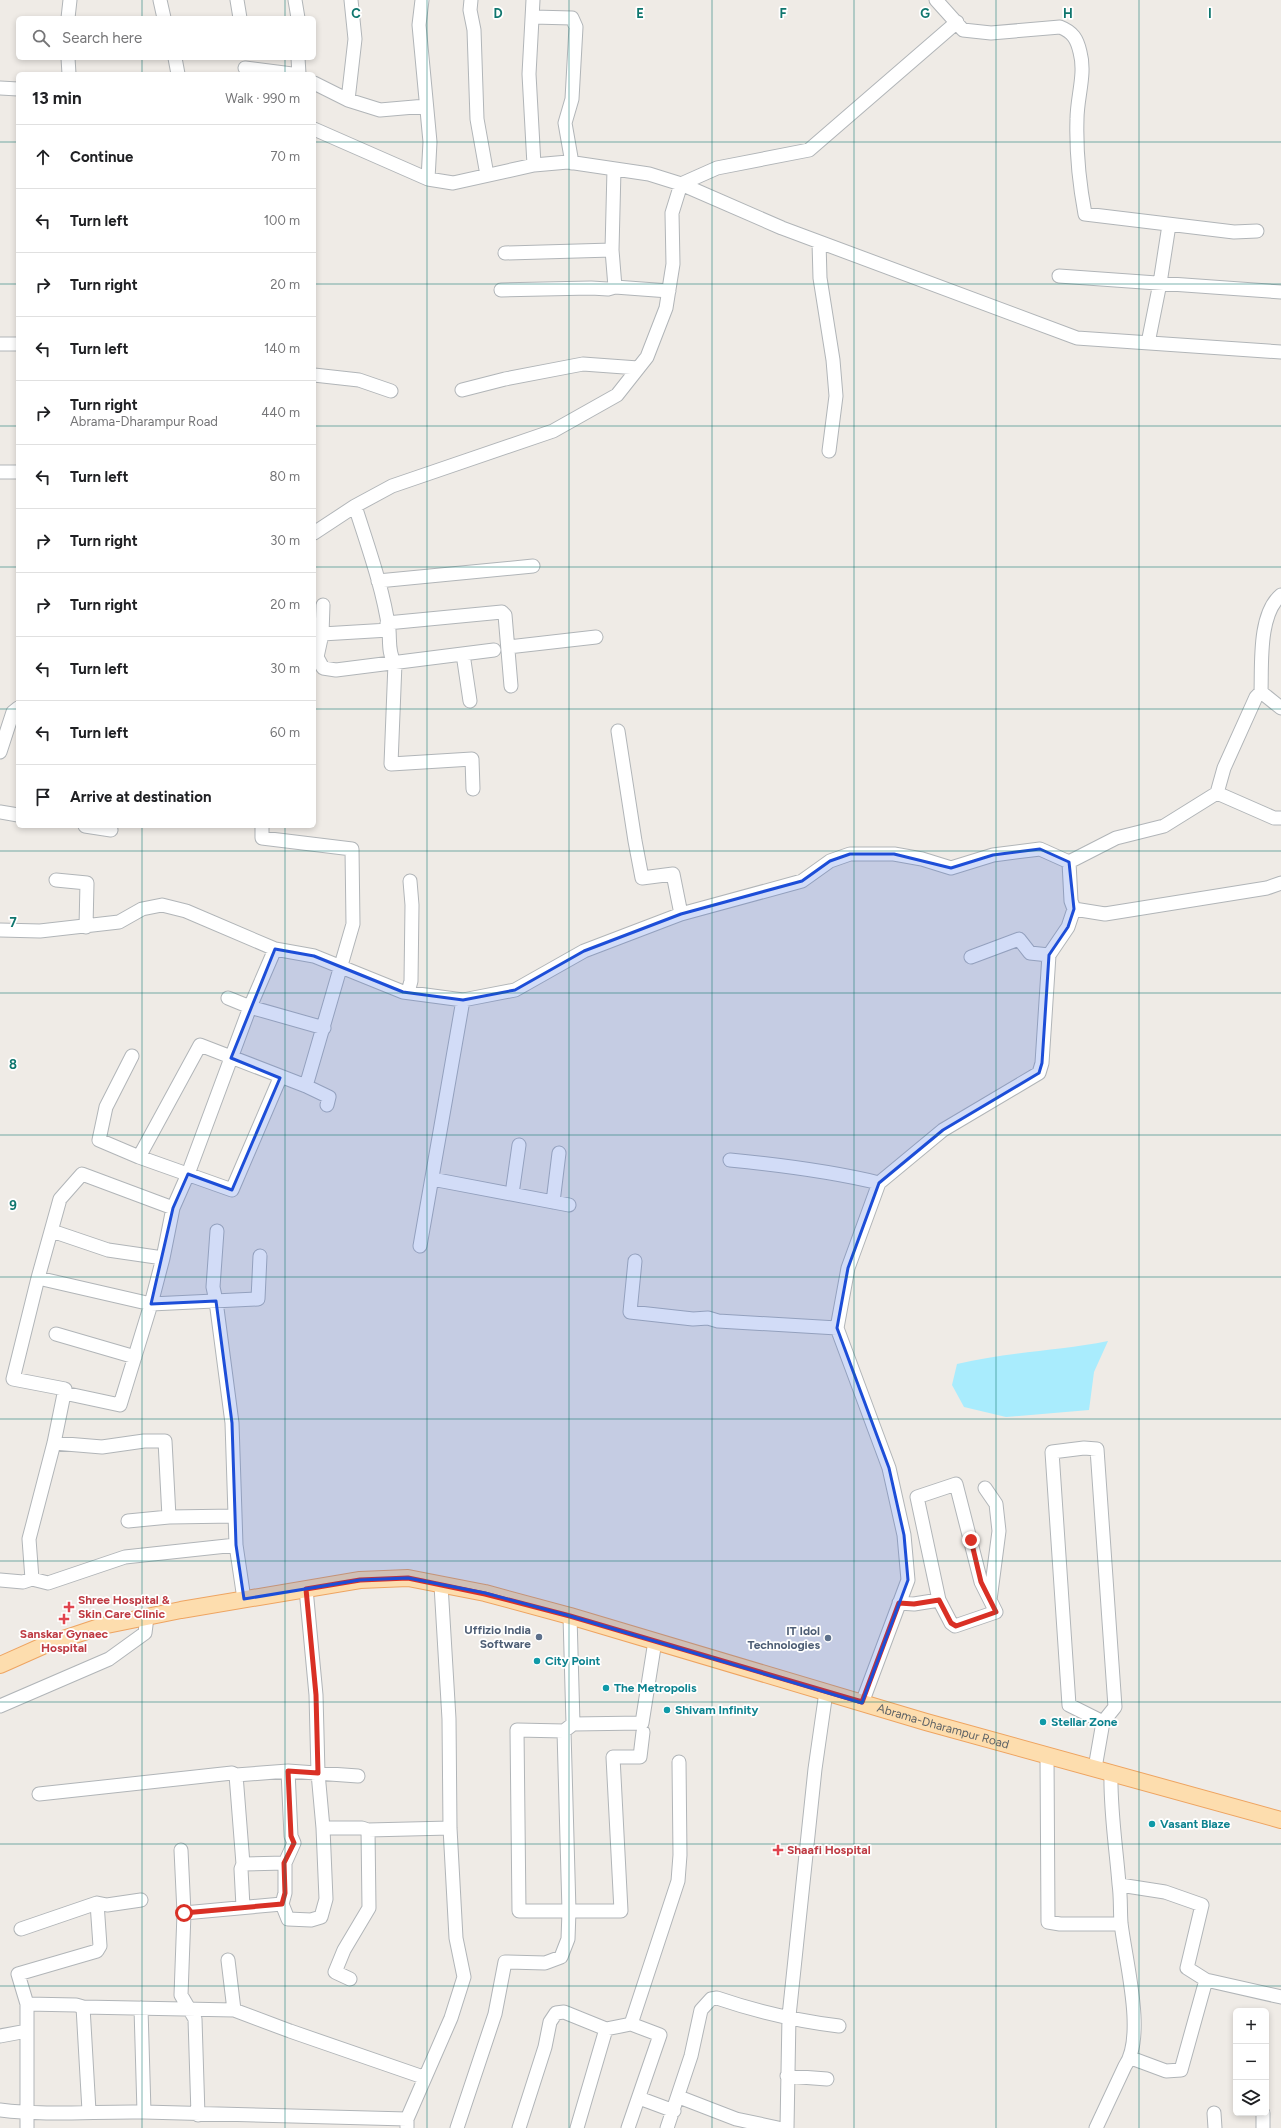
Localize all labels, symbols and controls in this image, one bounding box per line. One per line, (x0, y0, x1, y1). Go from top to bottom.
text: C (351, 6, 361, 21)
text: D (493, 6, 503, 21)
text: E (636, 6, 644, 21)
text: F (779, 6, 787, 21)
text: G (920, 6, 930, 21)
text: H (1063, 6, 1073, 21)
text: I (1208, 6, 1212, 21)
search box (16, 16, 316, 60)
icon: search (30, 27, 52, 49)
text: Search here (62, 29, 142, 47)
text: 13 min (32, 88, 82, 108)
text: Walk · 990 m (225, 91, 300, 106)
icon: ahead (32, 146, 54, 168)
text: Continue (70, 148, 133, 166)
text: 70 m (270, 149, 300, 164)
icon: left (32, 210, 54, 232)
text: Turn left (70, 212, 128, 230)
text: 100 m (264, 213, 300, 228)
icon: right (32, 274, 54, 296)
text: Turn right (70, 276, 138, 294)
text: 20 m (270, 277, 300, 292)
icon: left (32, 338, 54, 360)
text: Turn left (70, 340, 128, 358)
text: 140 m (264, 341, 300, 356)
text: Turn right (70, 396, 138, 414)
icon: right (32, 402, 54, 424)
text: 440 m (261, 405, 300, 420)
text: Abrama-Dharampur Road (70, 414, 218, 429)
icon: left (32, 466, 54, 488)
text: Turn left (70, 468, 128, 486)
text: 80 m (269, 469, 300, 484)
icon: right (32, 530, 54, 552)
text: Turn right (70, 532, 138, 550)
text: 30 m (270, 533, 300, 548)
icon: right (32, 594, 54, 616)
text: Turn right (70, 596, 138, 614)
text: 20 m (270, 597, 300, 612)
icon: left (32, 658, 54, 680)
text: Turn left (70, 660, 128, 678)
text: 30 m (270, 661, 300, 676)
icon: left (32, 722, 54, 744)
text: Turn left (70, 724, 128, 742)
text: 60 m (270, 725, 300, 740)
icon: arrive (32, 786, 54, 808)
text: Arrive at destination (70, 788, 211, 806)
text: 7 (9, 915, 17, 930)
text: 8 (9, 1057, 17, 1072)
text: 9 (9, 1198, 17, 1213)
route end (962, 1531, 980, 1549)
place label: Shree Hospital & Skin Care Clinic (78, 1593, 170, 1621)
marker: Shree Hospital & Skin Care Clinic (63, 1601, 75, 1613)
marker: Sanskar Gynaec Hospital (58, 1613, 70, 1625)
place label: Uffizio India Software (464, 1623, 531, 1651)
place label: IT Idol Technologies (747, 1624, 820, 1652)
place label: Sanskar Gynaec Hospital (20, 1627, 109, 1655)
marker: Uffizio India Software (534, 1632, 544, 1642)
marker: IT Idol Technologies (823, 1633, 833, 1643)
place label: City Point (545, 1654, 600, 1668)
marker: City Point (532, 1656, 542, 1666)
place label: The Metropolis (614, 1681, 697, 1695)
marker: The Metropolis (601, 1683, 611, 1693)
street label: Abrama-Dharampur Road (875, 1701, 1011, 1752)
place label: Shivam Infinity (675, 1703, 758, 1717)
marker: Shivam Infinity (662, 1705, 672, 1715)
place label: Stellar Zone (1051, 1715, 1118, 1729)
marker: Stellar Zone (1038, 1717, 1048, 1727)
place label: Vasant Blaze (1160, 1817, 1230, 1831)
marker: Vasant Blaze (1147, 1819, 1157, 1829)
place label: Shaafi Hospital (787, 1843, 871, 1857)
marker: Shaafi Hospital (772, 1844, 784, 1856)
route start (175, 1904, 193, 1922)
map controls (1233, 2008, 1269, 2116)
button: + (1233, 2008, 1269, 2044)
button: − (1233, 2044, 1269, 2080)
button: layers (1233, 2080, 1269, 2116)

